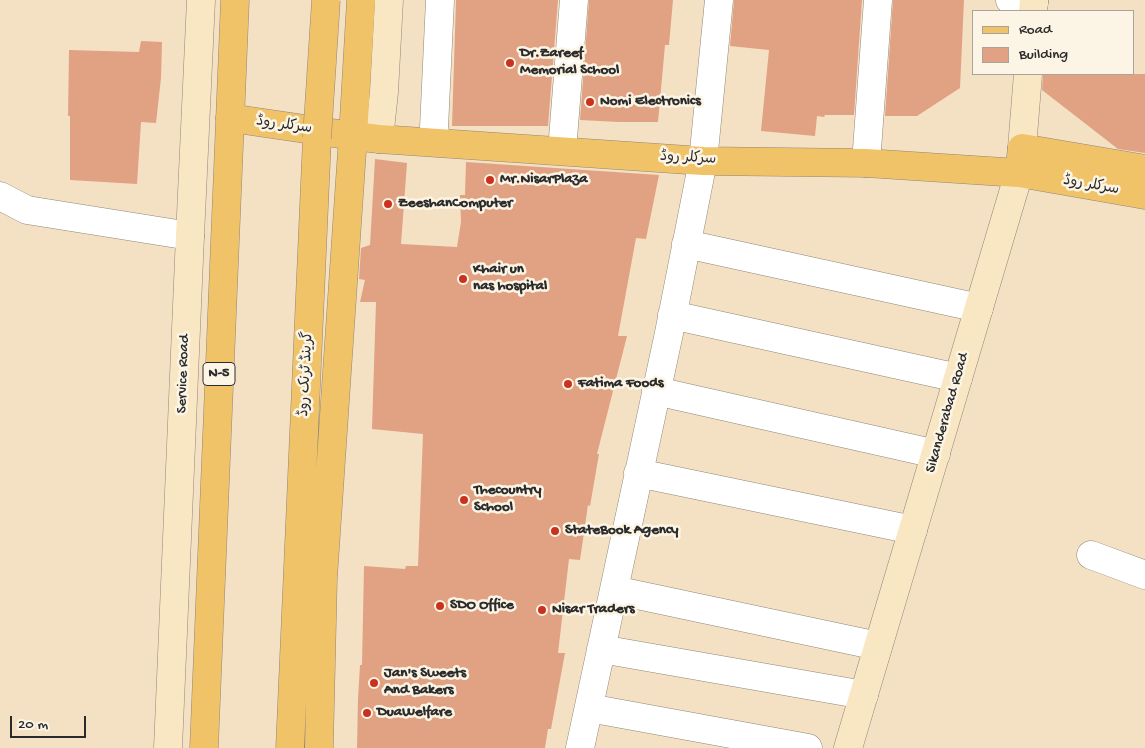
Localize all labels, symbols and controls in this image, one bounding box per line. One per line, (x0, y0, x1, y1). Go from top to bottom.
legend (972, 10, 1135, 75)
text: Road (1019, 21, 1052, 39)
place label: Dr.Zareef Memorial School (520, 45, 619, 80)
text: Building (1019, 46, 1068, 64)
marker: Dr.Zareef Memorial School (504, 57, 516, 69)
place label: Nomi Electronics (600, 93, 701, 111)
marker: Nomi Electronics (584, 96, 596, 108)
street label: سرکلر روڈ (255, 113, 313, 139)
street label: سرکلر روڈ (659, 149, 717, 169)
place label: Mr.NisarPlaza (500, 171, 587, 189)
street label: سرکلر روڈ (1062, 172, 1120, 200)
marker: Mr.NisarPlaza (484, 174, 496, 186)
place label: ZeeshanComputer (398, 195, 512, 213)
marker: ZeeshanComputer (382, 198, 394, 210)
place label: Khair un nas hospital (473, 261, 547, 296)
marker: Khair un nas hospital (457, 273, 469, 285)
street label: گرینڈ ٹرنک روڈ (296, 331, 318, 417)
street label: Service Road (174, 334, 194, 414)
street label: Sikanderabad Road (922, 351, 974, 475)
road number: N-5 (203, 362, 235, 386)
place label: Fatima Foods (578, 375, 663, 393)
marker: Fatima Foods (562, 378, 574, 390)
place label: Thecountry School (474, 482, 541, 517)
marker: Thecountry School (458, 494, 470, 506)
place label: StateBook Agency (565, 522, 678, 540)
marker: StateBook Agency (549, 525, 561, 537)
place label: SDO Office (450, 597, 514, 615)
marker: SDO Office (434, 600, 446, 612)
place label: Nisar Traders (552, 601, 635, 619)
marker: Nisar Traders (536, 604, 548, 616)
place label: Jan's Sweets And Bakers (384, 665, 466, 700)
marker: Jan's Sweets And Bakers (368, 677, 380, 689)
place label: DuaWelfare (377, 704, 452, 722)
scale bar (12, 706, 89, 738)
marker: DuaWelfare (361, 707, 373, 719)
text: 20 m (18, 716, 48, 734)

